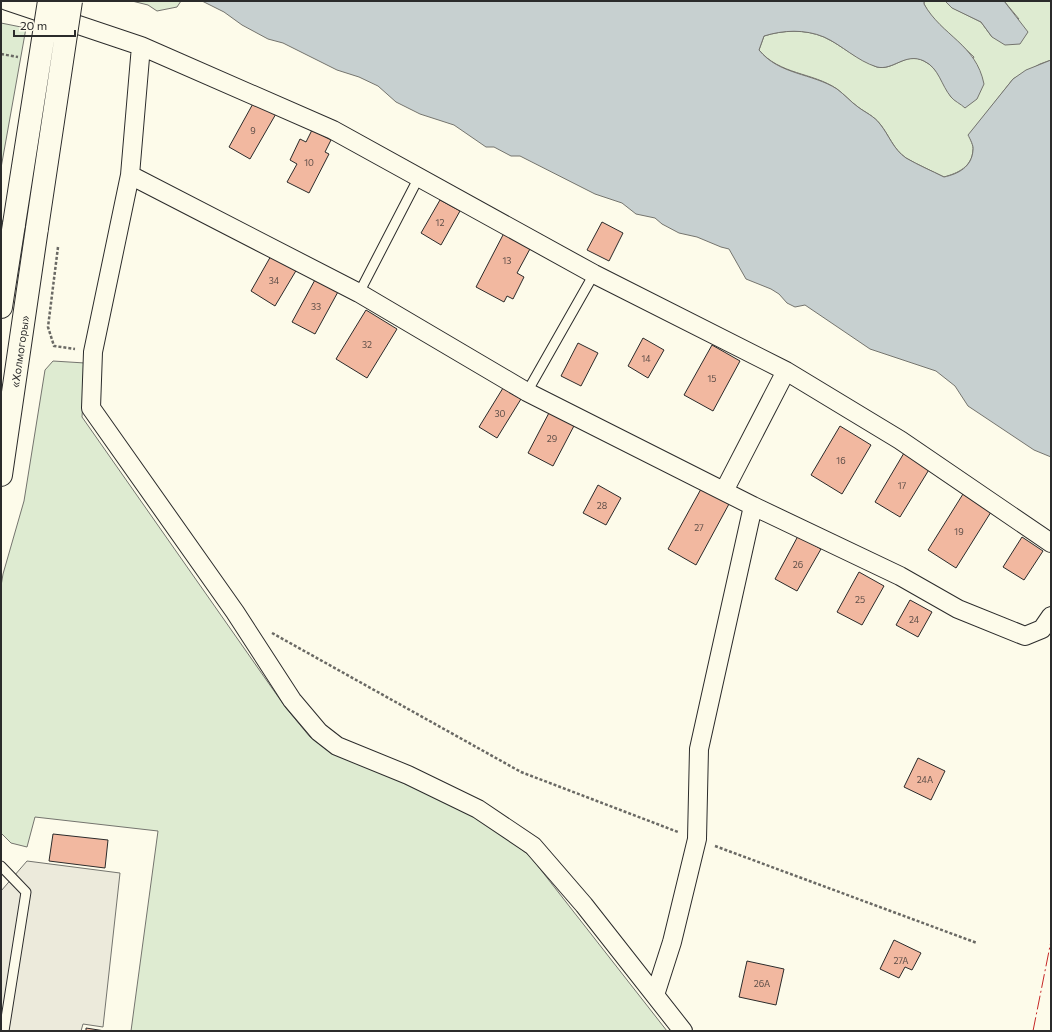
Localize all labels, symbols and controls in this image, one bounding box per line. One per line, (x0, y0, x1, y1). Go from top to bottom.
scale bar (14, 12, 75, 38)
text: 20 m (20, 18, 47, 32)
house number: 9 (250, 125, 256, 136)
house number: 10 (304, 157, 314, 168)
house number: 12 (436, 217, 444, 228)
house number: 13 (503, 255, 511, 266)
house number: 34 (269, 275, 280, 286)
house number: 33 (311, 301, 321, 312)
street label: «Холмогоры» (7, 314, 31, 388)
house number: 32 (362, 339, 372, 350)
house number: 14 (641, 353, 651, 364)
house number: 15 (707, 373, 717, 384)
house number: 30 (494, 408, 506, 419)
house number: 29 (547, 433, 557, 444)
house number: 16 (836, 455, 846, 466)
house number: 17 (898, 480, 907, 491)
house number: 28 (597, 500, 607, 511)
house number: 27 (694, 522, 704, 533)
house number: 19 (954, 526, 964, 537)
house number: 26 (793, 559, 803, 570)
house number: 25 (855, 594, 865, 605)
house number: 24 (909, 614, 920, 625)
house number: 24А (917, 774, 933, 785)
house number: 27А (893, 955, 909, 966)
house number: 26А (754, 978, 770, 989)

